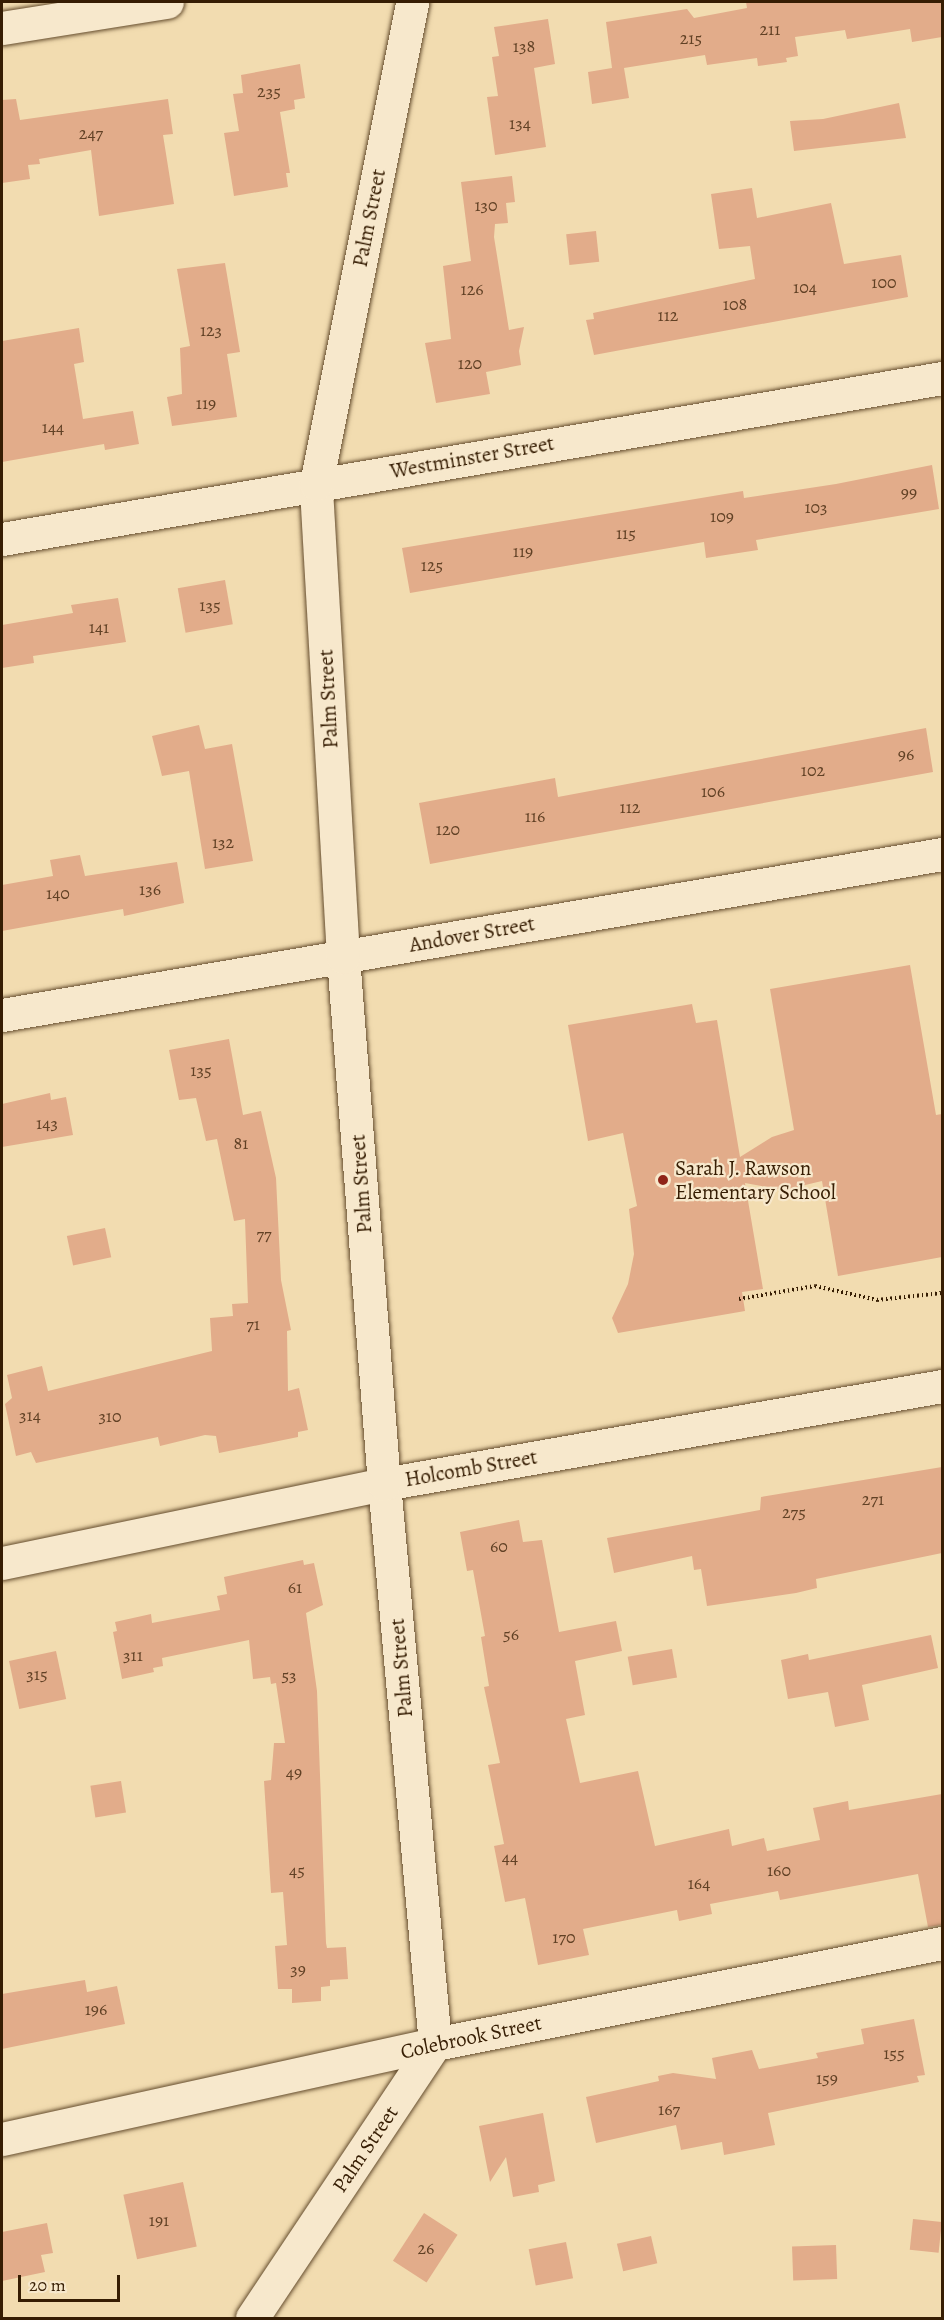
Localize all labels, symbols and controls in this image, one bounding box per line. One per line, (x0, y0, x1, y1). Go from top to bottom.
house number: 211 (760, 18, 780, 40)
house number: 215 (680, 27, 702, 49)
house number: 138 (513, 35, 535, 57)
house number: 235 (257, 80, 281, 102)
house number: 134 (509, 112, 531, 134)
house number: 247 (79, 122, 103, 144)
street label: Palm Street (347, 167, 391, 269)
house number: 130 (474, 194, 498, 216)
house number: 100 (871, 271, 897, 293)
house number: 104 (793, 276, 817, 298)
house number: 126 (460, 278, 484, 300)
house number: 108 (723, 293, 747, 315)
house number: 112 (658, 304, 678, 326)
house number: 123 (200, 319, 222, 341)
house number: 120 (458, 352, 482, 374)
house number: 119 (196, 392, 216, 414)
house number: 144 (42, 416, 64, 438)
street label: Westminster Street (388, 430, 556, 484)
house number: 99 (901, 481, 917, 503)
house number: 103 (804, 496, 828, 518)
house number: 109 (710, 505, 734, 527)
house number: 115 (616, 522, 636, 544)
house number: 119 (513, 540, 533, 562)
house number: 125 (421, 554, 443, 576)
house number: 135 (199, 594, 221, 616)
house number: 141 (89, 616, 109, 638)
street label: Palm Street (313, 649, 343, 749)
house number: 96 (898, 743, 914, 765)
house number: 102 (801, 759, 825, 781)
house number: 106 (701, 780, 725, 802)
house number: 112 (620, 796, 640, 818)
house number: 116 (525, 805, 545, 827)
house number: 120 (436, 818, 460, 840)
house number: 132 (212, 831, 234, 853)
house number: 136 (139, 878, 161, 900)
house number: 140 (46, 882, 70, 904)
street label: Andover Street (407, 911, 537, 957)
house number: 135 (190, 1059, 212, 1081)
house number: 143 (36, 1112, 58, 1134)
house number: 81 (234, 1132, 248, 1154)
street label: Palm Street (345, 1134, 377, 1234)
place label: Sarah J. Rawson Elementary School (675, 1155, 836, 1205)
marker: Sarah J. Rawson Elementary School (656, 1173, 670, 1187)
house number: 77 (256, 1223, 272, 1245)
house number: 71 (246, 1313, 260, 1335)
house number: 314 (19, 1404, 41, 1426)
house number: 310 (98, 1405, 122, 1427)
street label: Holcomb Street (403, 1444, 539, 1492)
house number: 271 (862, 1488, 884, 1510)
house number: 275 (782, 1501, 806, 1523)
house number: 60 (490, 1535, 508, 1557)
house number: 61 (288, 1576, 302, 1598)
street label: Palm Street (384, 1617, 418, 1719)
house number: 56 (503, 1623, 519, 1645)
house number: 311 (123, 1644, 143, 1666)
house number: 315 (26, 1663, 48, 1685)
house number: 53 (281, 1664, 297, 1686)
house number: 49 (286, 1761, 302, 1783)
house number: 44 (502, 1846, 518, 1868)
house number: 45 (289, 1859, 305, 1881)
house number: 160 (767, 1859, 791, 1881)
house number: 164 (688, 1872, 710, 1894)
house number: 170 (552, 1926, 576, 1948)
house number: 39 (290, 1958, 306, 1980)
house number: 196 (85, 1998, 107, 2020)
street label: Colebrook Street (398, 2010, 544, 2064)
house number: 155 (883, 2042, 905, 2064)
house number: 159 (816, 2067, 838, 2089)
house number: 167 (658, 2098, 680, 2120)
street label: Palm Street (327, 2101, 403, 2197)
house number: 191 (149, 2209, 169, 2231)
house number: 26 (418, 2237, 434, 2259)
scale bar (21, 2263, 123, 2301)
text: 20 m (29, 2273, 66, 2297)

